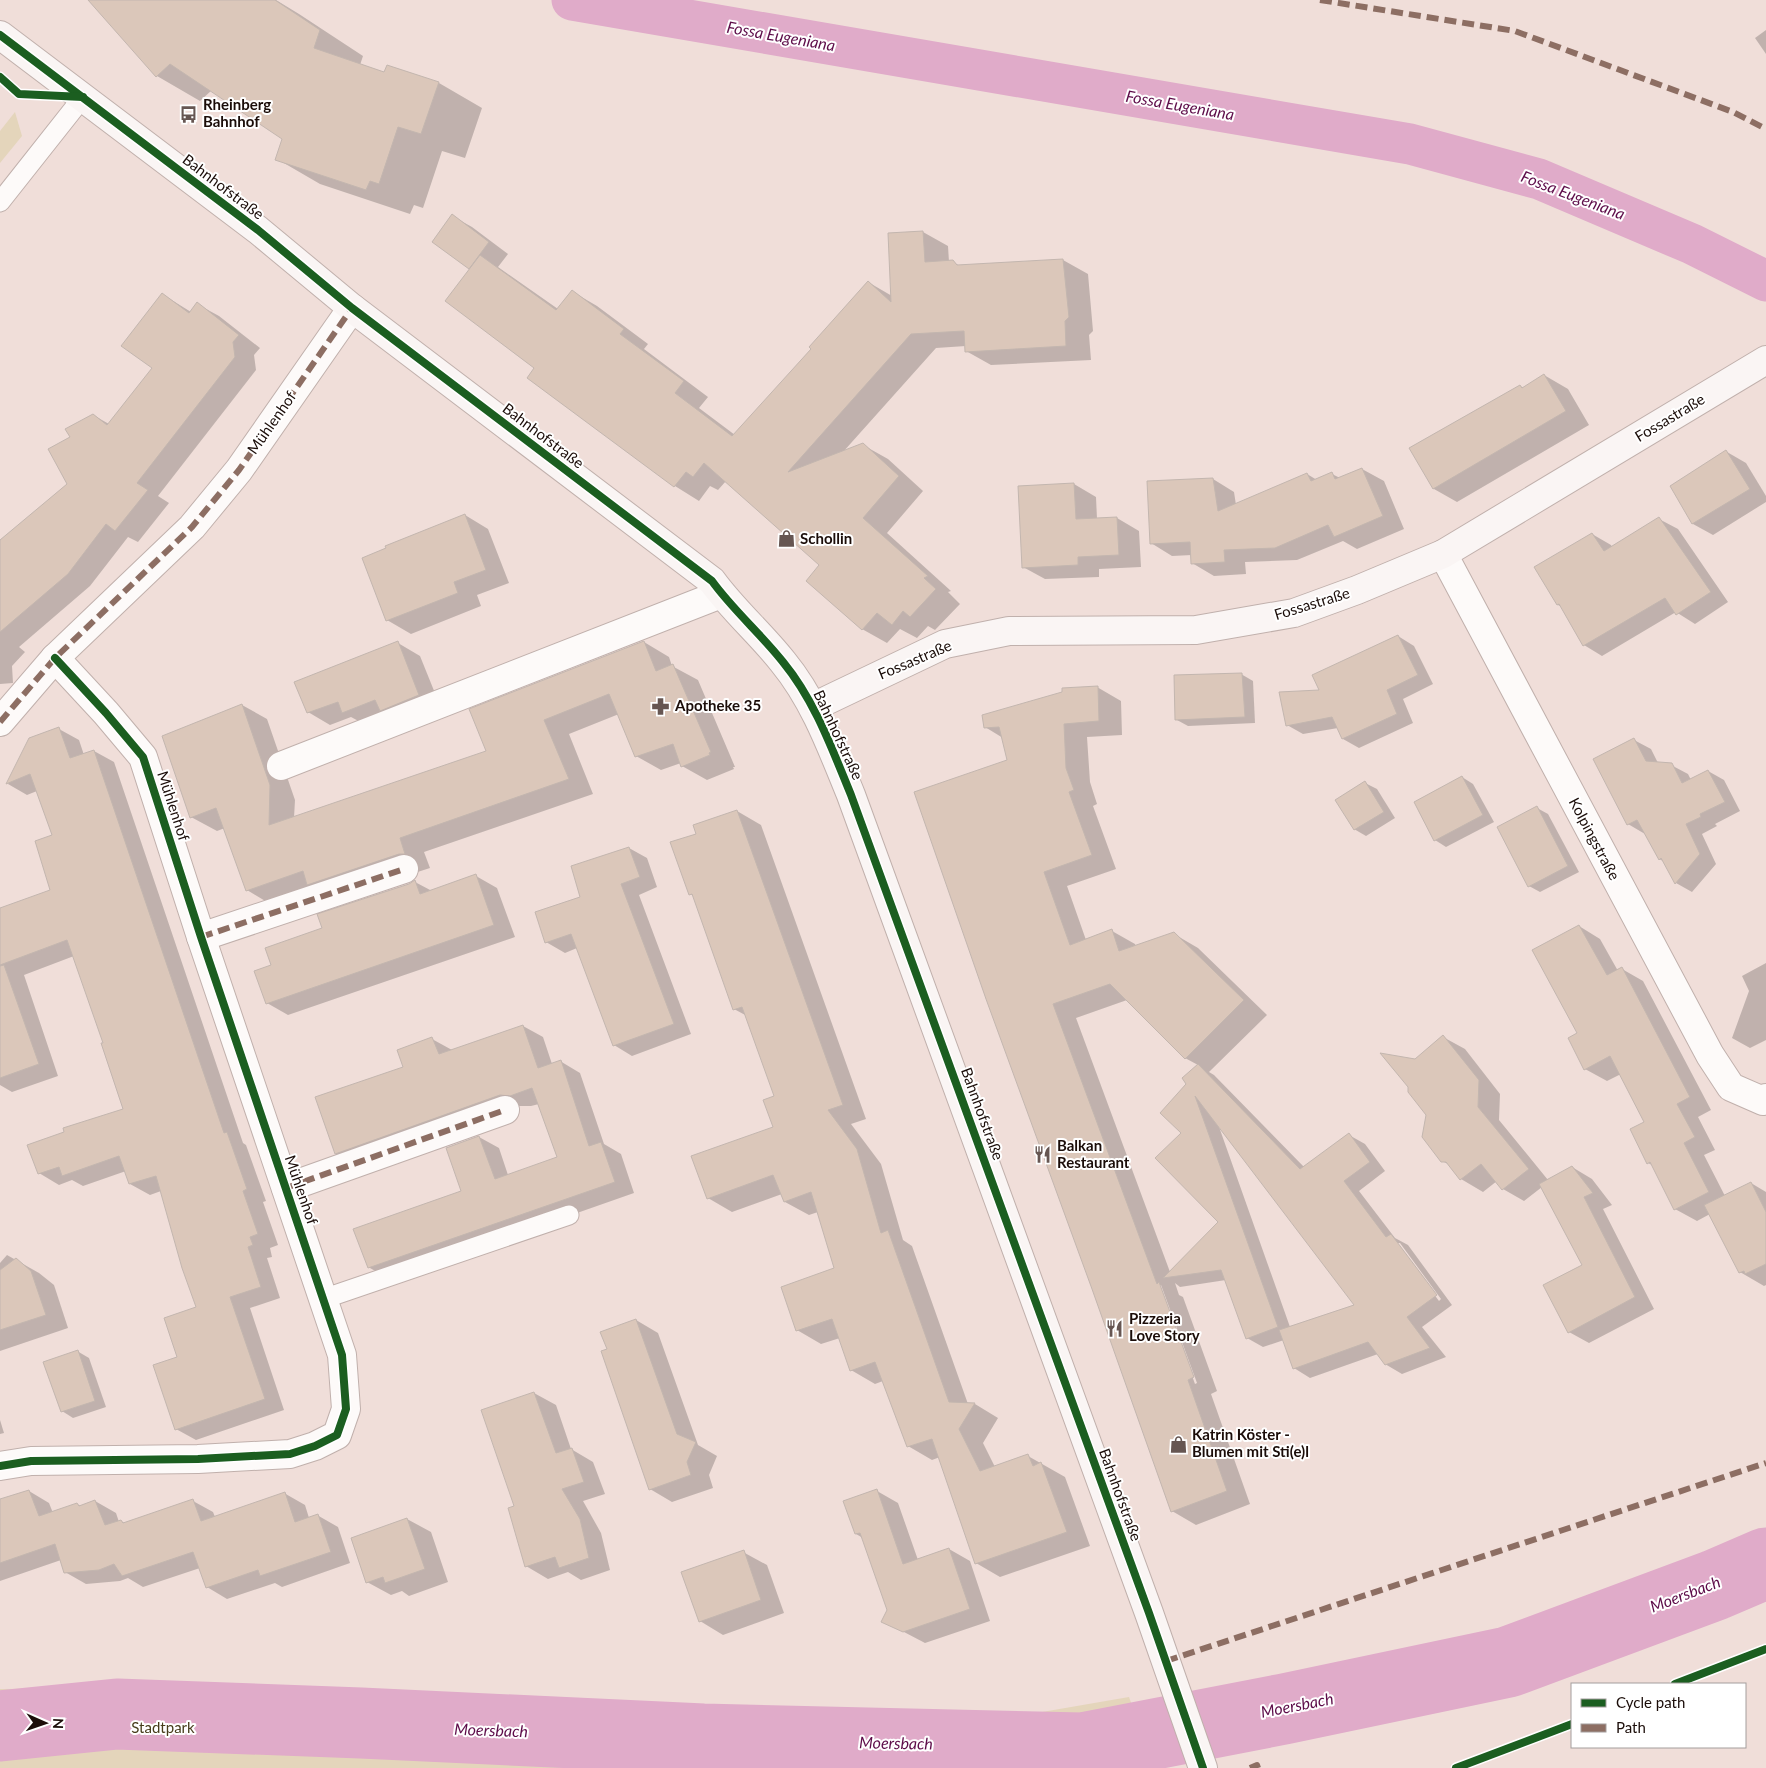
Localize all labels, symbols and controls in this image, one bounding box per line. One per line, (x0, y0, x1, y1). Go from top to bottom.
water label: Fossa Eugeniana (725, 17, 837, 54)
water label: Fossa Eugeniana (1124, 86, 1236, 123)
place label: Rheinberg Bahnhof (203, 95, 271, 130)
bus stop icon: Rheinberg Bahnhof (179, 104, 199, 124)
street label: Bahnhofstraße (179, 150, 268, 223)
water label: Fossa Eugeniana (1519, 166, 1628, 223)
street label: Mühlenhof (243, 387, 300, 457)
street label: Fossastraße (1631, 389, 1708, 445)
street label: Bahnhofstraße (499, 399, 588, 472)
shop icon: Schollin (776, 529, 796, 549)
place label: Schollin (800, 529, 852, 547)
street label: Fossastraße (1272, 583, 1352, 623)
street label: Fossastraße (875, 636, 954, 683)
street label: Bahnhofstraße (810, 687, 868, 782)
pharmacy icon: Apotheke 35 (651, 696, 671, 716)
place label: Apotheke 35 (674, 696, 761, 714)
street label: Mühlenhof (154, 769, 194, 844)
street label: Kolpingstraße (1566, 794, 1624, 883)
street label: Bahnhofstraße (958, 1065, 1008, 1162)
place label: Balkan Restaurant (1057, 1136, 1130, 1171)
restaurant icon: Balkan Restaurant (1033, 1145, 1053, 1165)
street label: Mühlenhof (282, 1153, 322, 1227)
place label: Pizzeria Love Story (1129, 1309, 1200, 1344)
restaurant icon: Pizzeria Love Story (1105, 1318, 1125, 1338)
place label: Katrin Köster - Blumen mit Sti(e)l (1192, 1425, 1309, 1460)
shop icon: Katrin Köster - Blumen mit Sti(e)l (1168, 1434, 1188, 1454)
street label: Bahnhofstraße (1096, 1446, 1146, 1543)
water label: Moersbach (1647, 1571, 1723, 1616)
legend (1571, 1683, 1746, 1748)
water label: Moersbach (1259, 1688, 1335, 1721)
text: Cycle path (1616, 1693, 1685, 1711)
north arrow (20, 1698, 70, 1748)
text: N (50, 1718, 67, 1729)
park label: Stadtpark (131, 1718, 195, 1736)
text: Path (1616, 1718, 1646, 1736)
water label: Moersbach (454, 1719, 528, 1740)
water label: Moersbach (859, 1732, 933, 1753)

